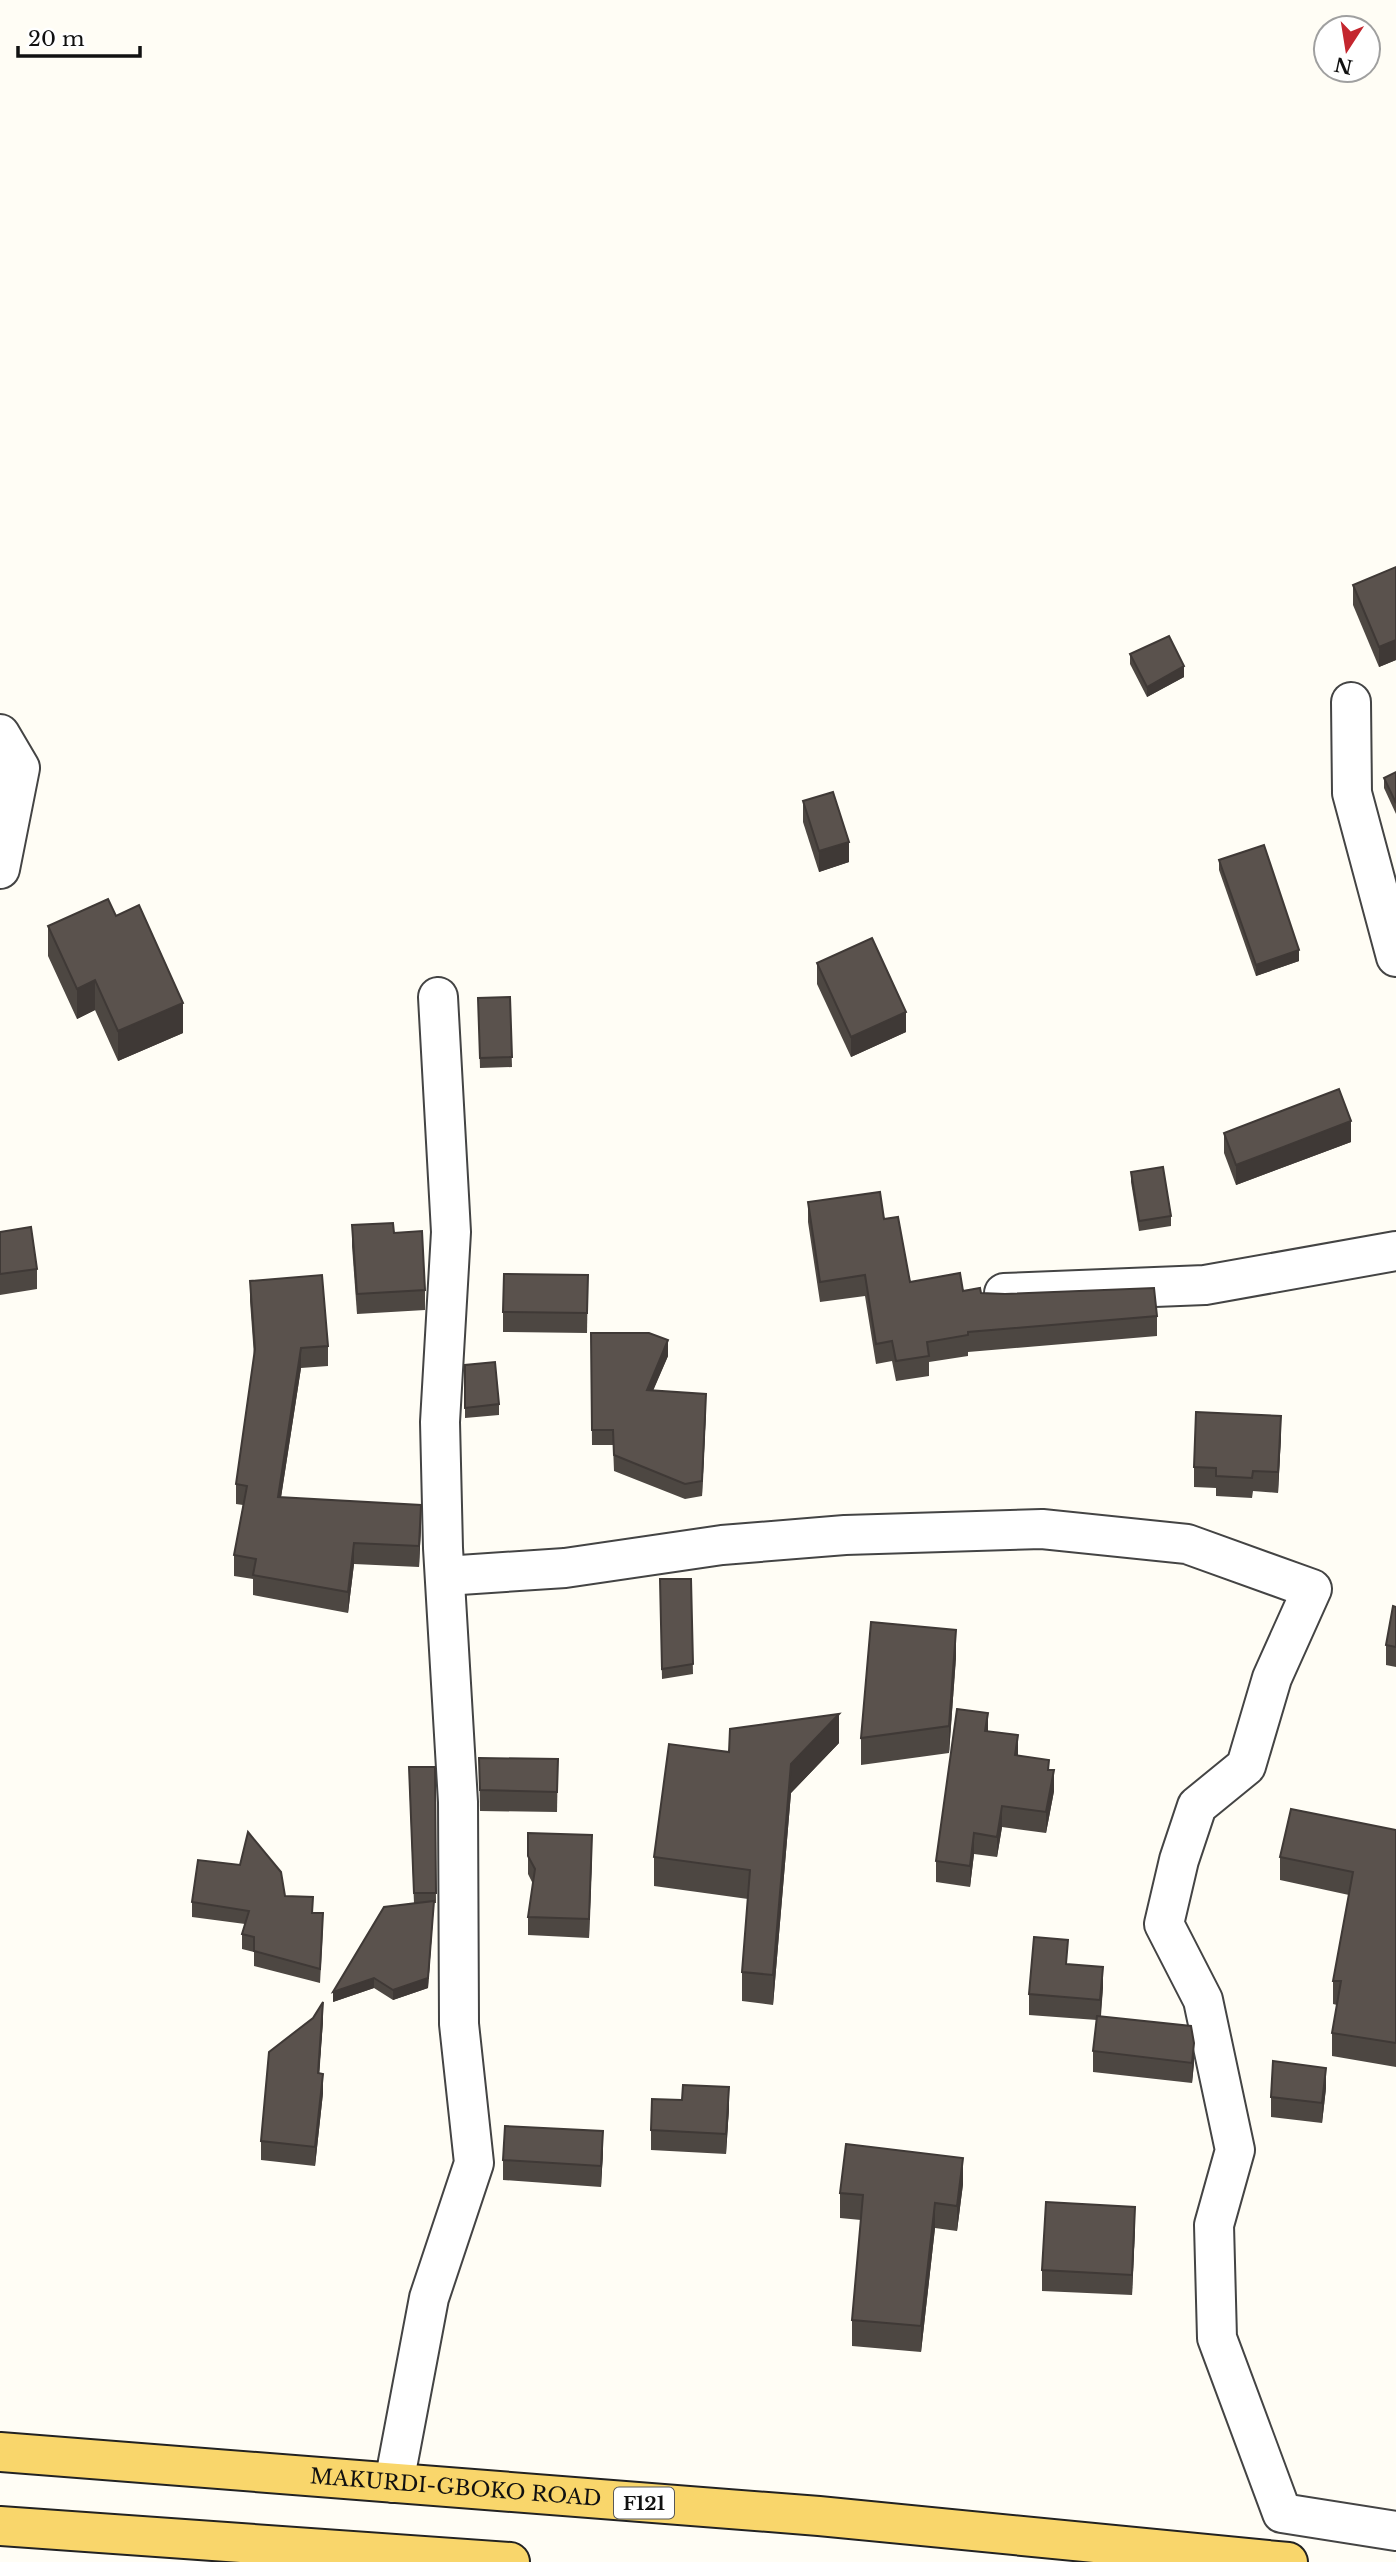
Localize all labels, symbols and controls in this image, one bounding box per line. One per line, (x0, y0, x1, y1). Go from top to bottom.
scale bar (18, 14, 140, 58)
north arrow (1312, 14, 1382, 84)
text: 20 m (28, 26, 85, 52)
text: N (1332, 52, 1355, 78)
street label: MAKURDI-GBOKO ROAD (309, 2463, 602, 2512)
road number: F121 (614, 2488, 674, 2518)

